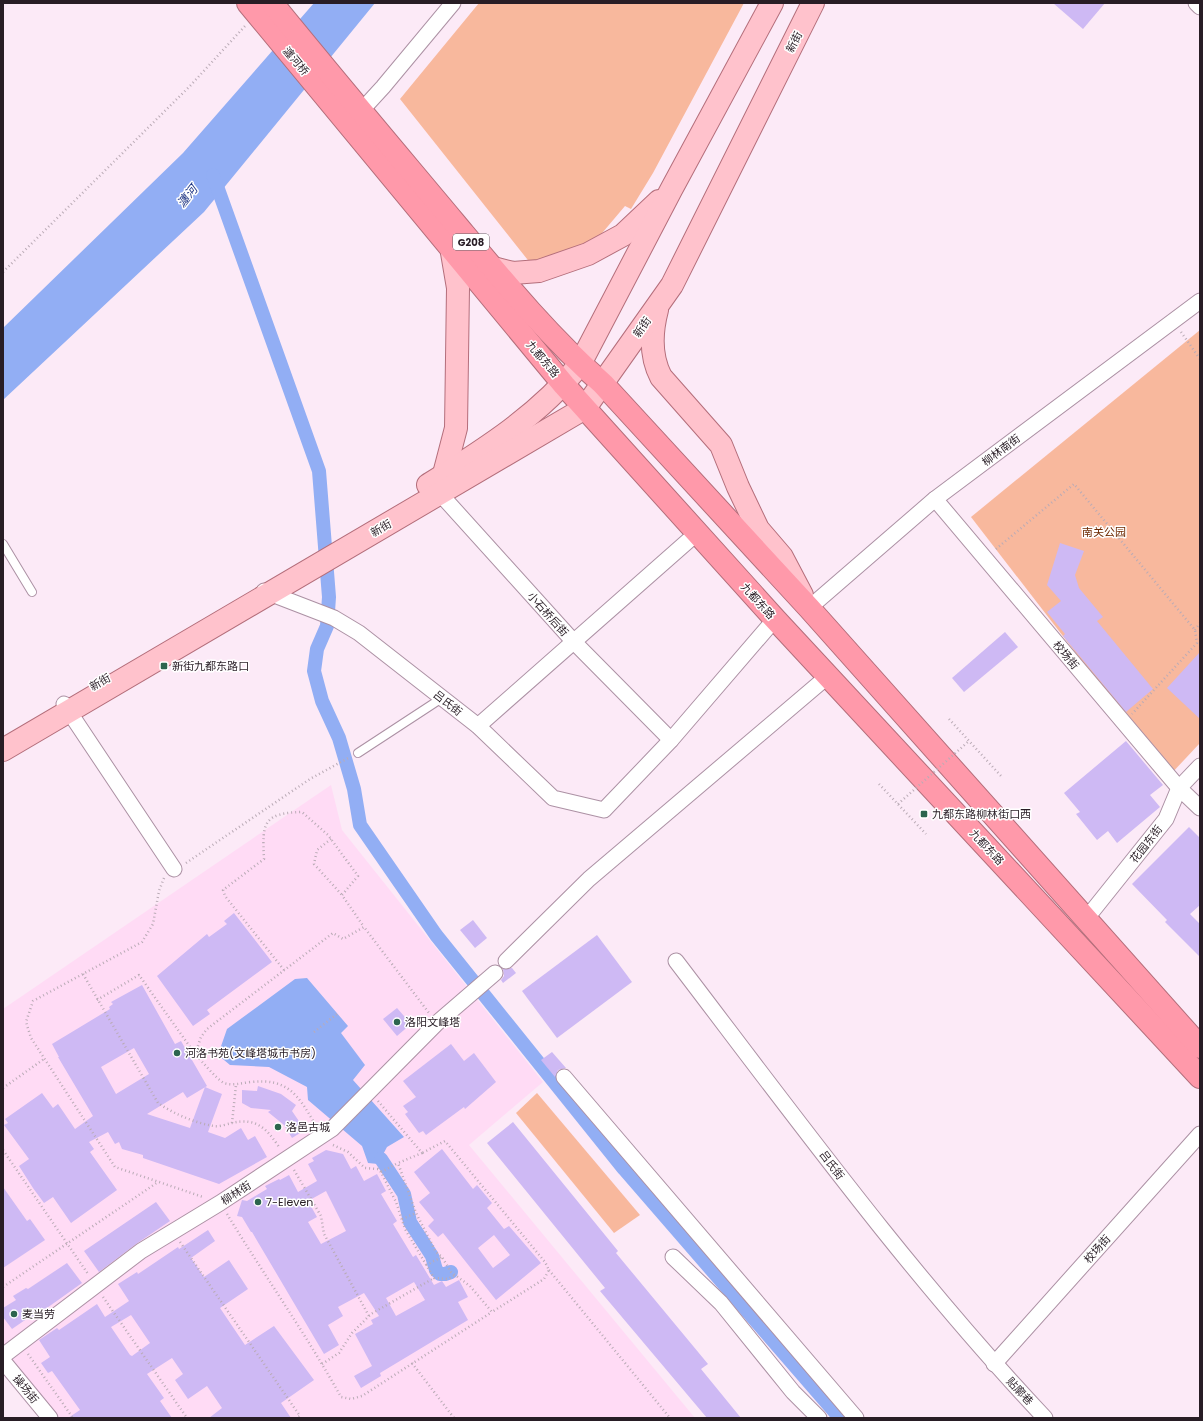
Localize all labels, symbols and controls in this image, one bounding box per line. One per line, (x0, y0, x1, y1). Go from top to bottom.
street label: 新街 (782, 29, 806, 55)
street label: 瀍河桥 (279, 43, 313, 79)
water label: 瀍河 (173, 180, 202, 211)
road number: G208 (453, 234, 489, 250)
street label: 新街 (629, 313, 655, 341)
street label: 九都东路 (523, 337, 563, 381)
street label: 柳林南街 (979, 430, 1023, 470)
street label: 新街 (367, 516, 395, 540)
park label: 南关公园 (1082, 524, 1126, 540)
street label: 九都东路 (737, 579, 779, 623)
street label: 小石桥后街 (524, 588, 572, 640)
street label: 校场街 (1049, 637, 1083, 673)
place label: 新街九都东路口 (172, 658, 249, 674)
marker: 新街九都东路口 (159, 661, 169, 671)
street label: 新街 (86, 670, 114, 694)
street label: 吕氏街 (430, 687, 466, 719)
place label: 九都东路柳林街口西 (932, 806, 1031, 822)
marker: 九都东路柳林街口西 (919, 809, 929, 819)
street label: 花园东街 (1126, 822, 1166, 866)
street label: 九都东路 (966, 825, 1008, 869)
place label: 洛阳文峰塔 (405, 1014, 460, 1030)
marker: 洛阳文峰塔 (392, 1017, 402, 1027)
place label: 河洛书苑(文峰塔城市书房) (185, 1045, 316, 1061)
marker: 河洛书苑(文峰塔城市书房) (172, 1048, 182, 1058)
place label: 洛邑古城 (286, 1119, 330, 1135)
marker: 洛邑古城 (273, 1122, 283, 1132)
street label: 吕氏街 (816, 1147, 848, 1183)
street label: 柳林街 (218, 1177, 254, 1209)
place label: 7-Eleven (266, 1194, 313, 1210)
marker: 7-Eleven (253, 1197, 263, 1207)
street label: 校场街 (1080, 1231, 1114, 1267)
place label: 麦当劳 (22, 1306, 55, 1322)
marker: 麦当劳 (9, 1309, 19, 1319)
street label: 操场街 (9, 1371, 43, 1407)
street label: 贴廓巷 (1003, 1373, 1037, 1409)

